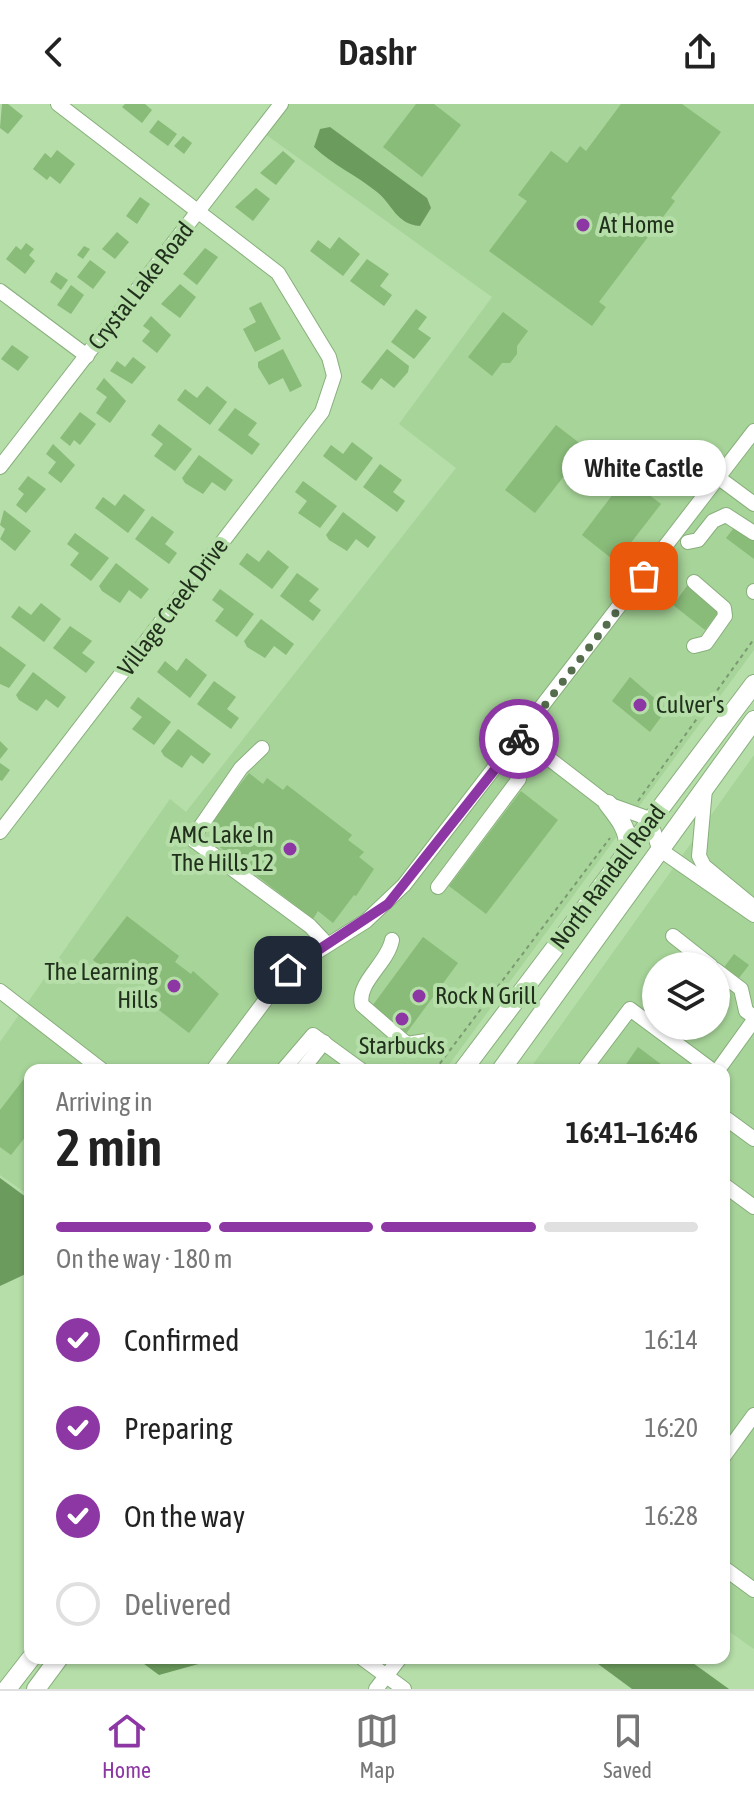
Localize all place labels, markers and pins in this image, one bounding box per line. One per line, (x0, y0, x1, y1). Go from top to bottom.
place label: At Home (599, 211, 674, 238)
marker: At Home (574, 216, 592, 234)
callout: White Castle (562, 440, 726, 496)
pin (610, 542, 678, 610)
place label: Culver's (656, 691, 725, 718)
marker: Culver's (631, 696, 649, 714)
place label: AMC Lake In The Hills 12 (170, 821, 274, 876)
marker: AMC Lake In The Hills 12 (281, 840, 299, 858)
pin (254, 936, 322, 1004)
place label: The Learning Hills (45, 958, 159, 1013)
marker: The Learning Hills (165, 977, 183, 995)
place label: Rock N Grill (435, 982, 537, 1009)
marker: Rock N Grill (410, 987, 428, 1005)
marker: Starbucks (393, 1010, 411, 1028)
place label: Starbucks (359, 1032, 445, 1059)

